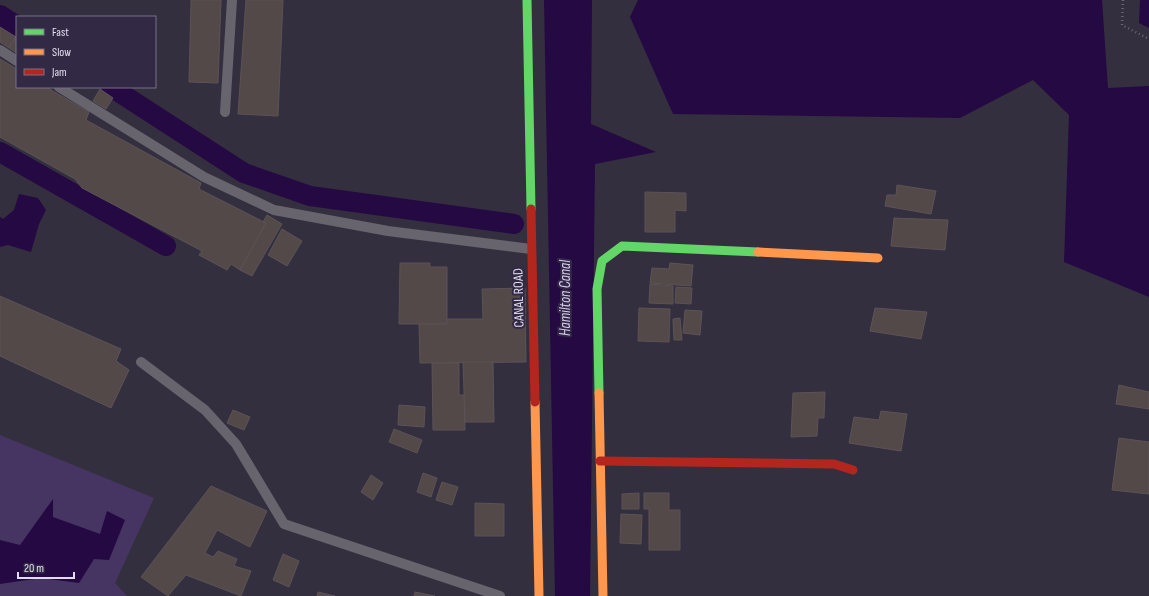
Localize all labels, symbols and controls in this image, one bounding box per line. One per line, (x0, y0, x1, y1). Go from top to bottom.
legend (16, 16, 156, 88)
text: Fast (52, 25, 69, 40)
text: Slow (52, 45, 71, 60)
text: Jam (51, 65, 67, 80)
water label: Hamilton Canal (556, 259, 575, 336)
street label: CANAL ROAD (509, 268, 528, 328)
scale bar (18, 554, 74, 580)
text: 20 m (24, 561, 44, 576)

